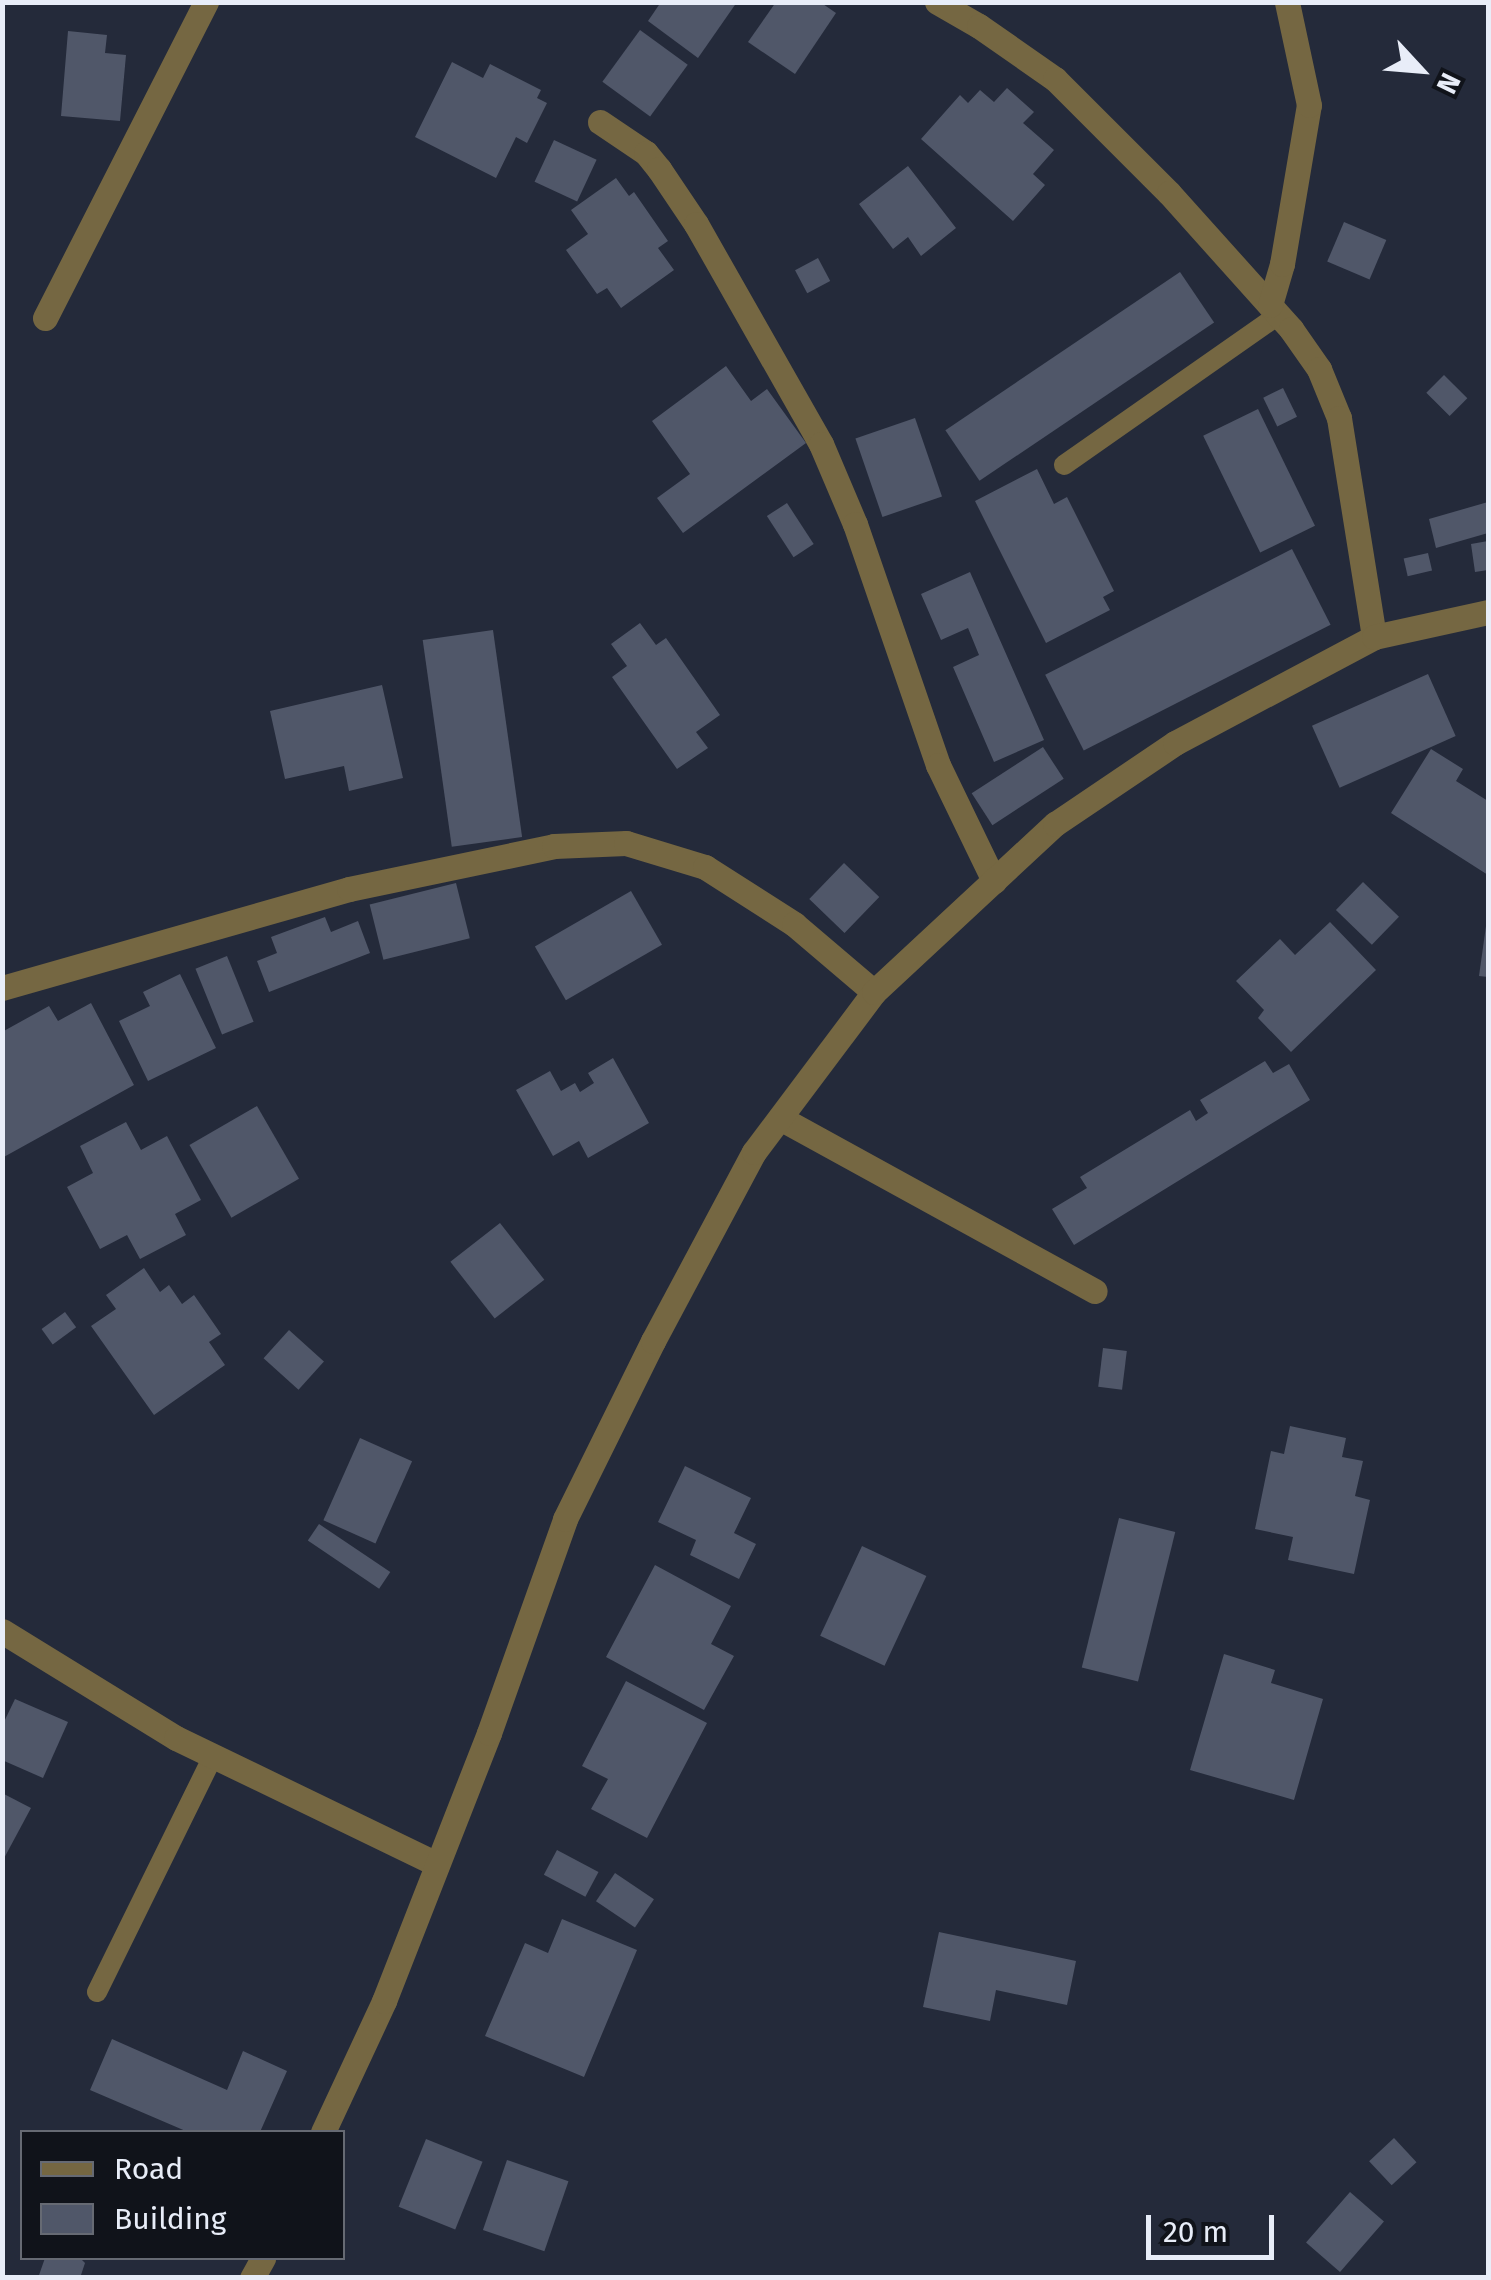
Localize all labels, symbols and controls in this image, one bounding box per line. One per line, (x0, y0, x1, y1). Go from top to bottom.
north arrow (1371, 20, 1471, 120)
text: N (1430, 68, 1467, 99)
legend (20, 2130, 345, 2260)
text: Road (114, 2151, 183, 2187)
scale bar (1151, 2195, 1278, 2257)
text: Building (114, 2201, 226, 2237)
text: 20 m (1163, 2214, 1228, 2250)

